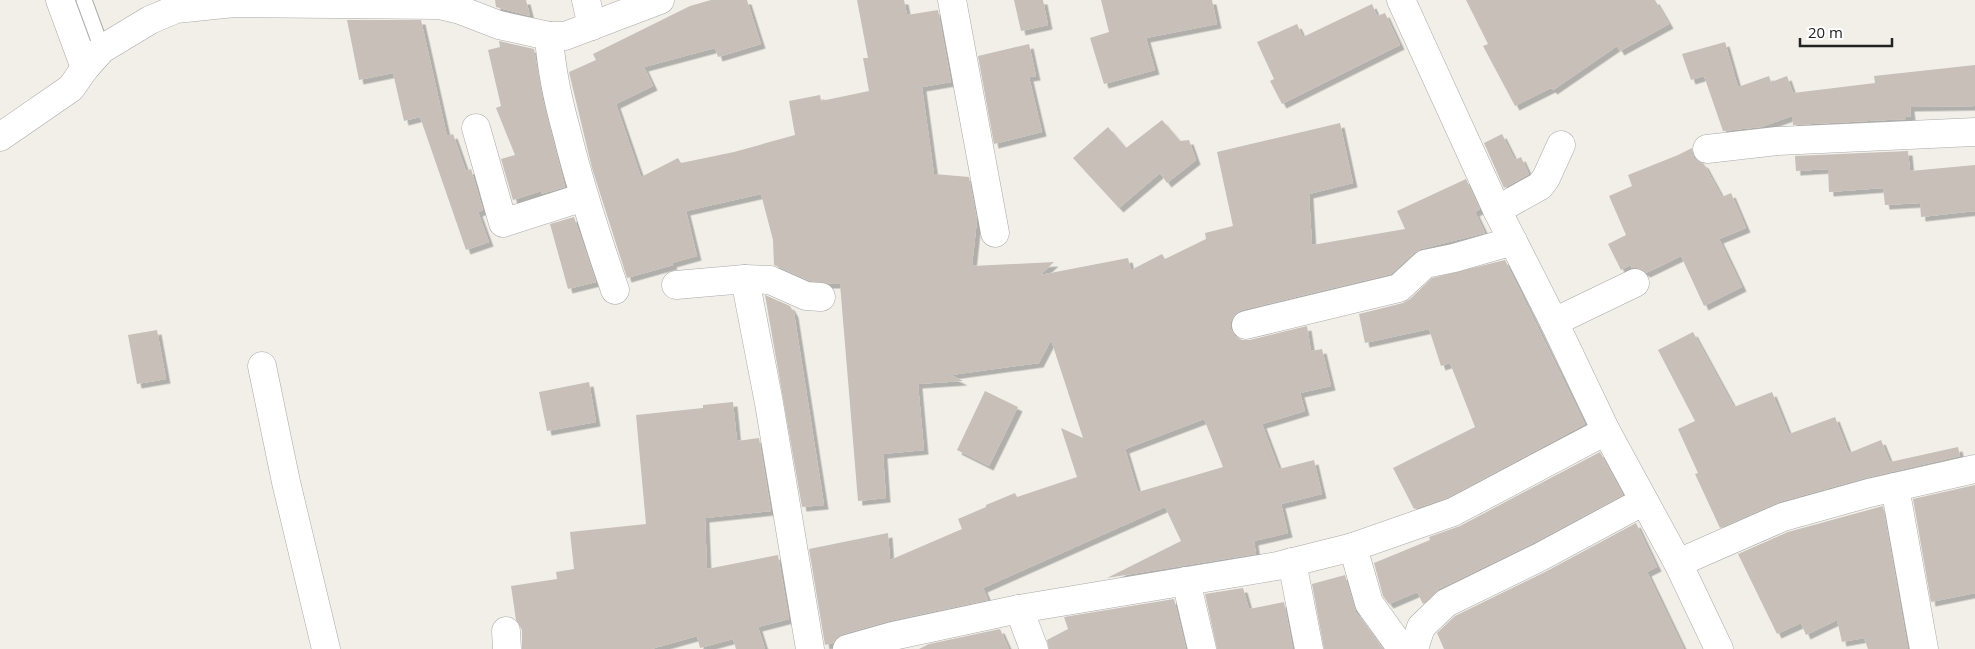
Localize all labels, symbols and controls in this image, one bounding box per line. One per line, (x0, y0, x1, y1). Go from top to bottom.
scale bar (1800, 15, 1892, 47)
text: 20 m (1808, 22, 1843, 42)

